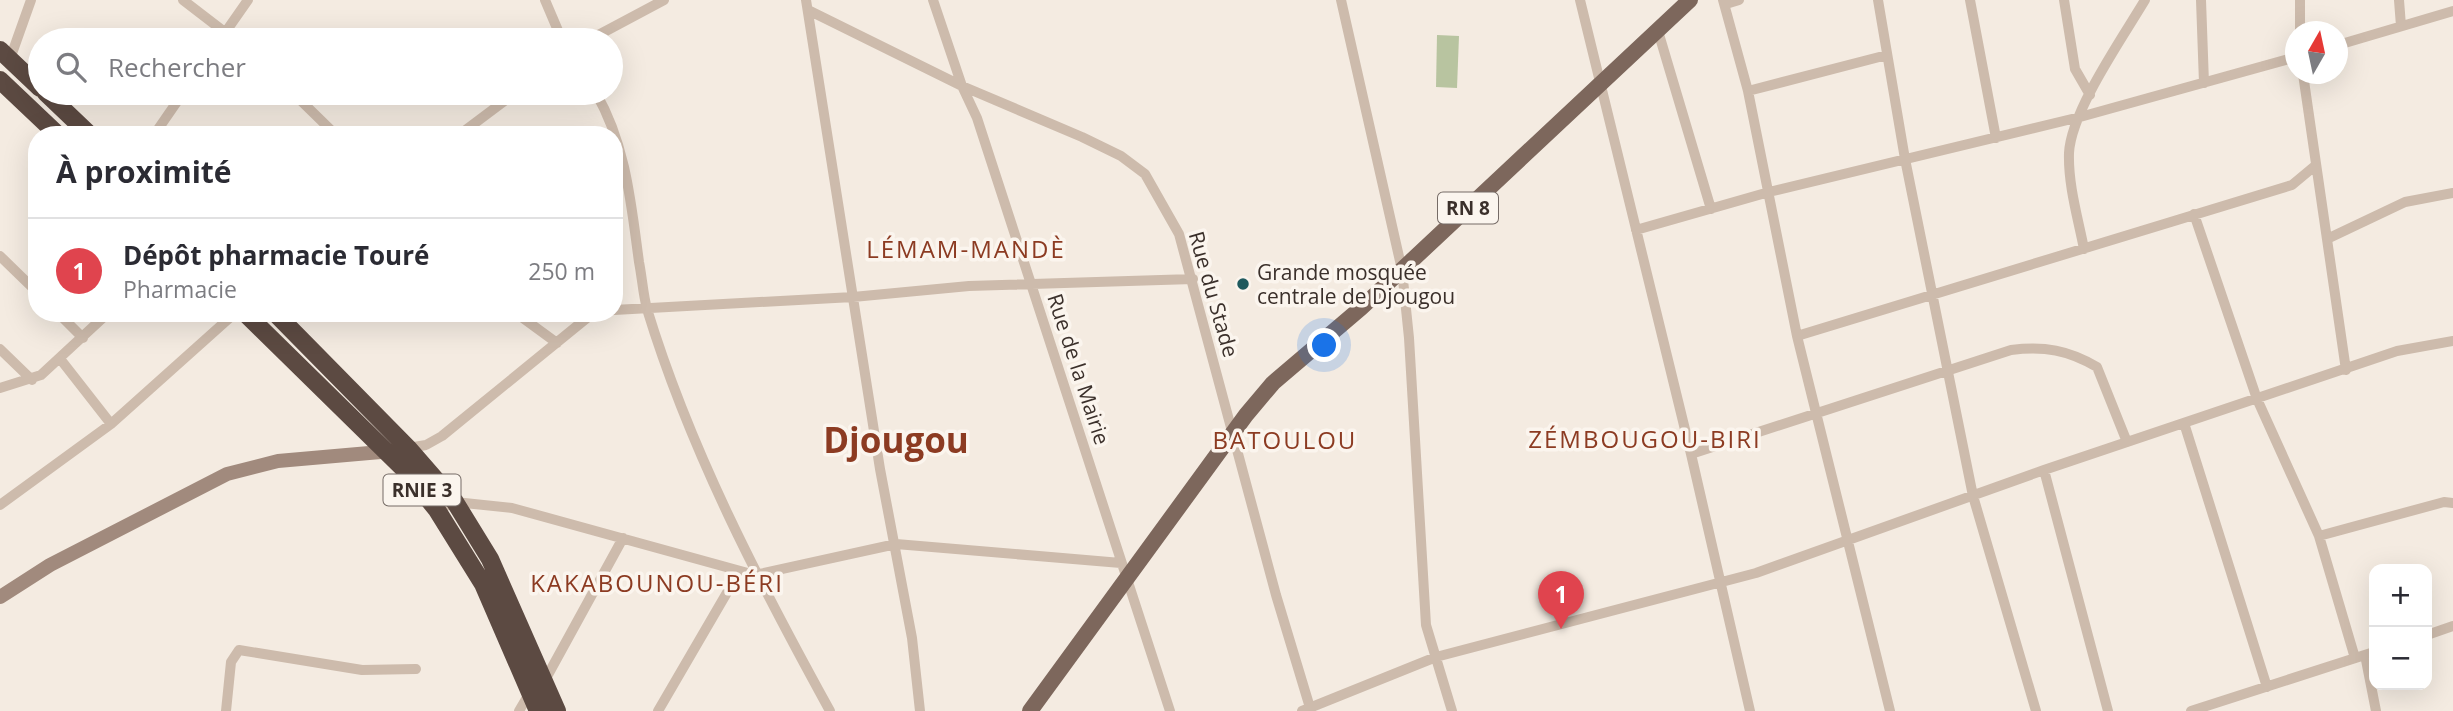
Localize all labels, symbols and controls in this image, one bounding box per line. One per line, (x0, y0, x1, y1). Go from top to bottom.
north arrow (2285, 21, 2348, 84)
search box (28, 28, 623, 105)
icon: search (52, 48, 90, 86)
text: Rechercher (108, 49, 246, 85)
text: À proximité (56, 151, 232, 192)
road number: RN 8 (1438, 192, 1498, 224)
street label: Rue du Stade (1183, 228, 1245, 360)
district label: LÉMAM-MANDÈ (866, 232, 1066, 265)
text: Dépôt pharmacie Touré (123, 237, 429, 273)
text: 1 (72, 255, 86, 287)
text: 250 m (528, 255, 595, 287)
place label: Grande mosquée centrale de Djougou (1257, 258, 1455, 310)
text: Pharmacie (123, 273, 237, 305)
marker: Grande mosquée centrale de Djougou (1235, 276, 1251, 292)
street label: Rue de la Mairie (1041, 290, 1117, 448)
your location (1307, 328, 1341, 362)
district label: Djougou (823, 416, 969, 463)
district label: ZÉMBOUGOU-BIRI (1528, 422, 1762, 455)
district label: BATOULOU (1213, 423, 1357, 456)
road number: RNIE 3 (384, 475, 460, 505)
map controls (2369, 564, 2432, 690)
button: + (2369, 564, 2432, 627)
district label: KAKABOUNOU-BÉRI (530, 566, 784, 599)
pin: 1 (1538, 571, 1584, 629)
button: − (2369, 627, 2432, 690)

